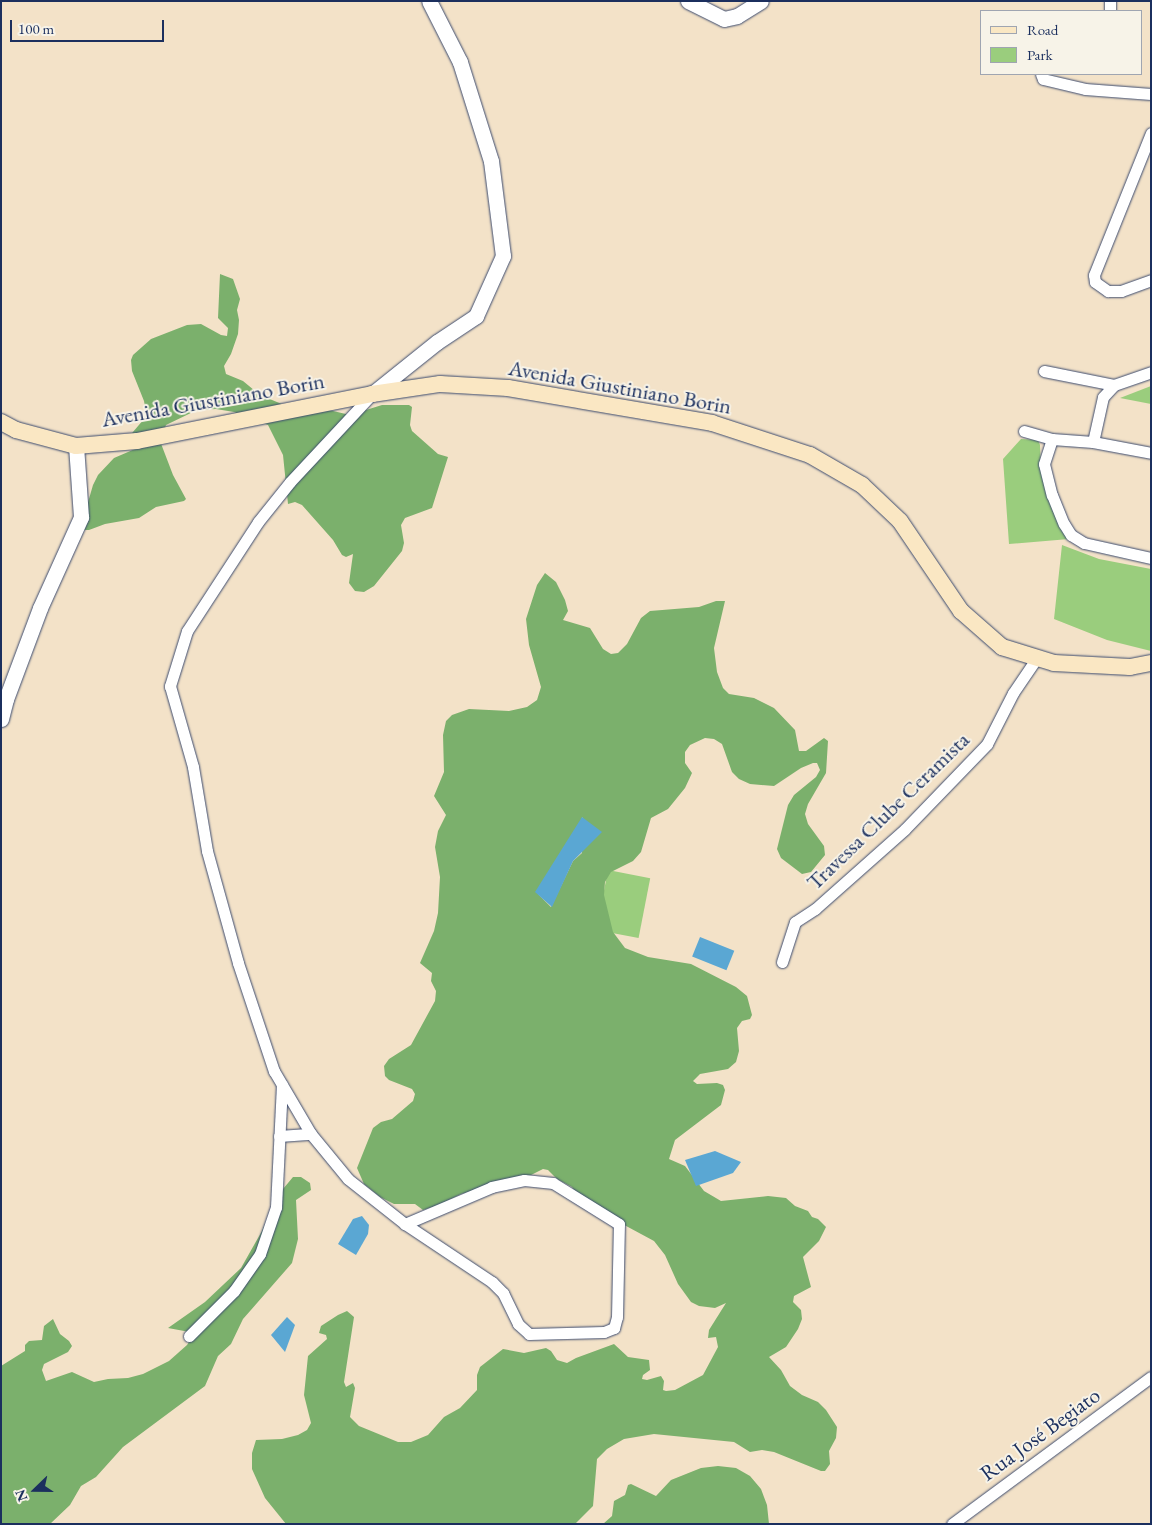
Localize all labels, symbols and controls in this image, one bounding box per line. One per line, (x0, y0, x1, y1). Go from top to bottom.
scale bar (12, 10, 166, 42)
legend (980, 10, 1142, 75)
text: 100 m (18, 19, 54, 38)
text: Road (1027, 20, 1058, 39)
text: Park (1027, 45, 1053, 64)
street label: Avenida Giustiniano Borin (506, 354, 734, 420)
street label: Avenida Giustiniano Borin (99, 367, 327, 433)
street label: Travessa Clube Ceramista (801, 727, 975, 895)
street label: Rua José Begiato (975, 1382, 1105, 1486)
north arrow (10, 1465, 60, 1515)
text: N (11, 1487, 32, 1504)

